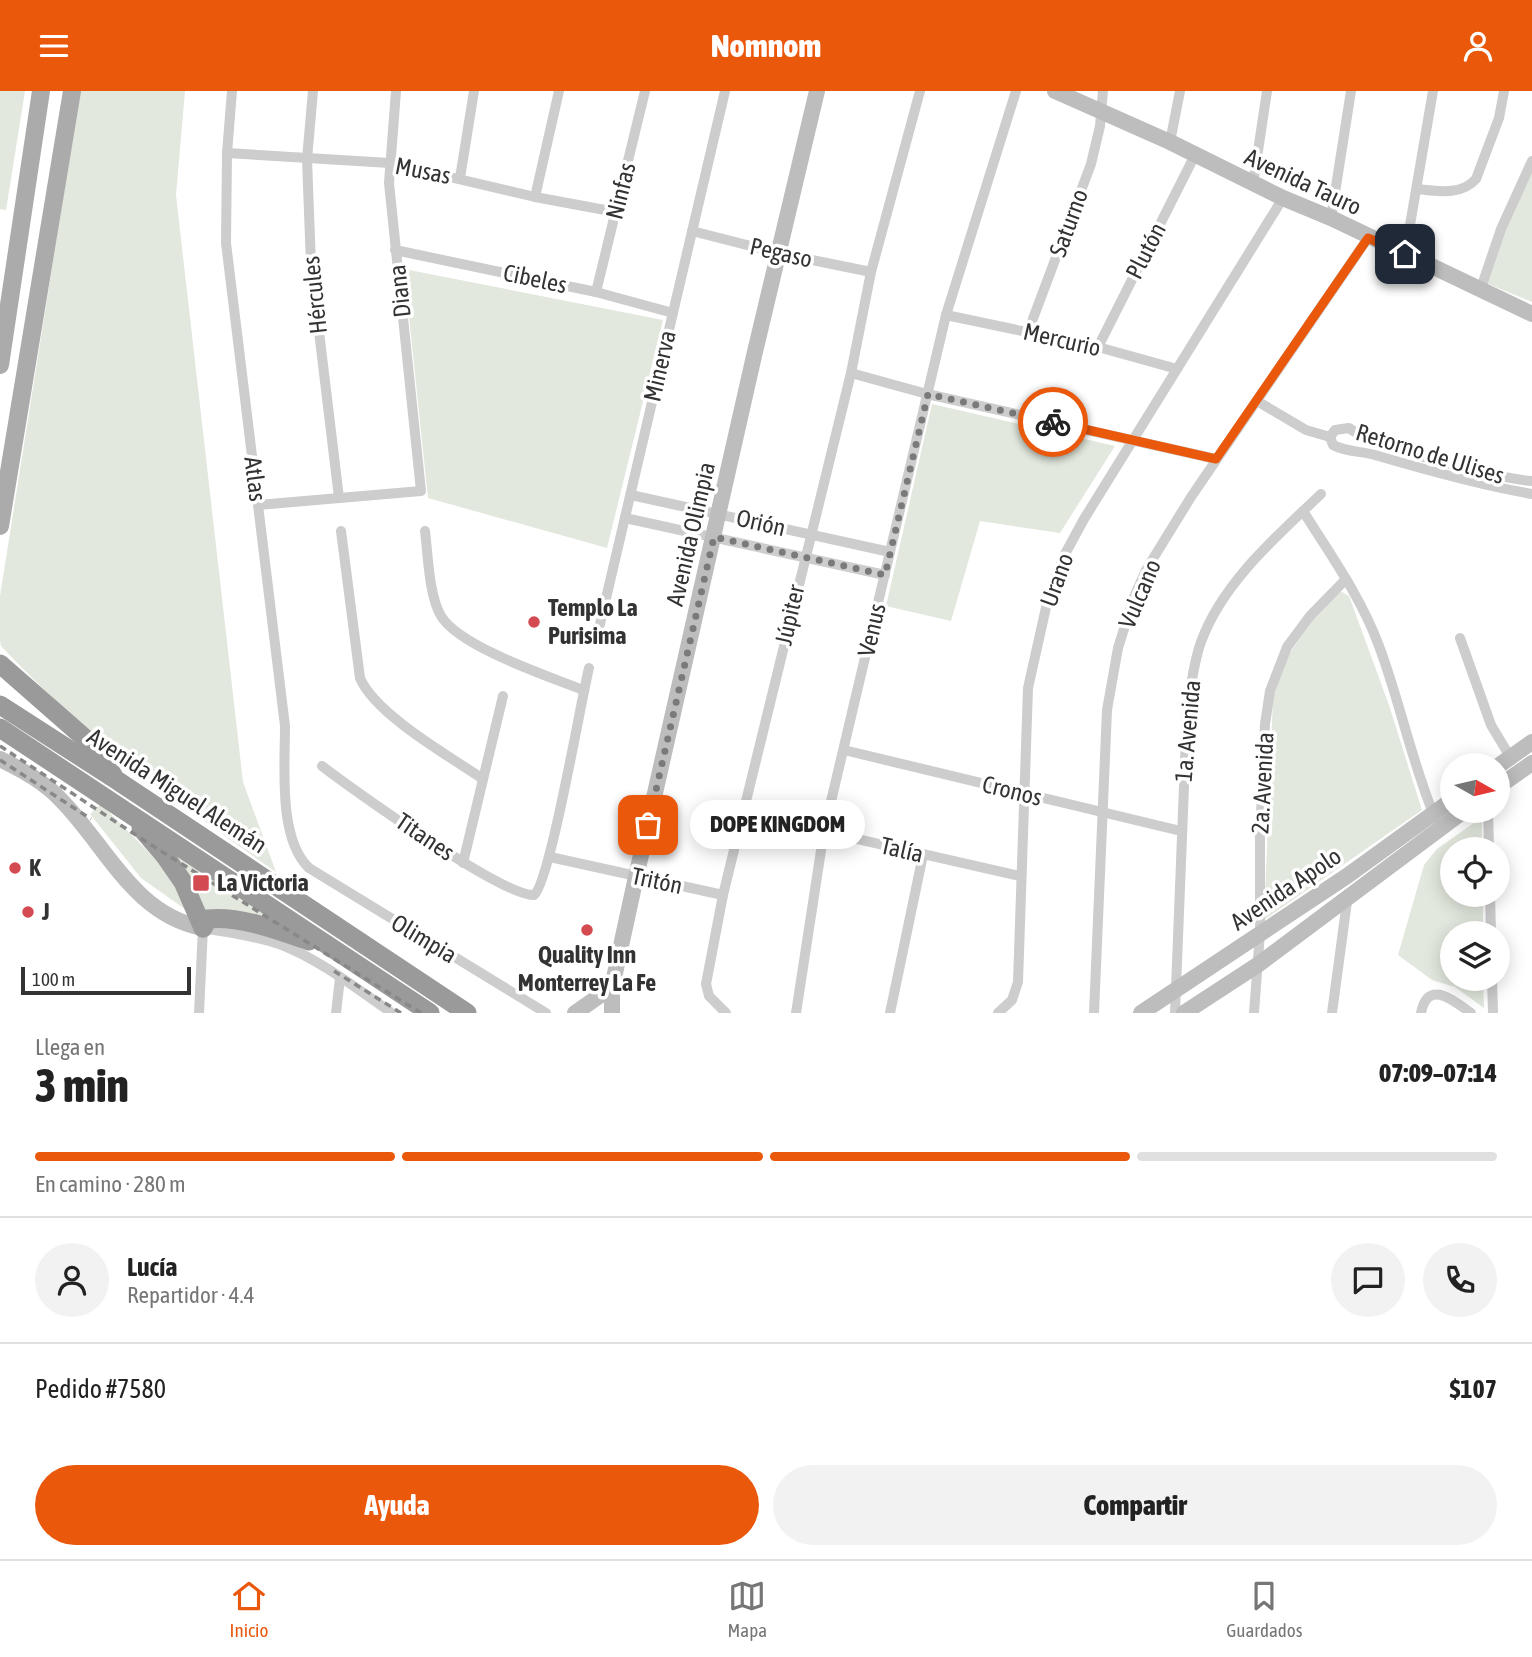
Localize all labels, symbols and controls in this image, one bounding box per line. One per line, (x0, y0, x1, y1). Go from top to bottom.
icon: menu (35, 27, 73, 65)
text: Nomnom (711, 27, 821, 64)
icon: person (1459, 27, 1497, 65)
street label: Avenida Tauro (1241, 143, 1366, 220)
street label: Musas (393, 152, 453, 189)
street label: Ninfas (600, 160, 641, 222)
street label: Saturno (1044, 185, 1093, 260)
street label: Plutón (1120, 218, 1171, 283)
pin (1375, 224, 1435, 284)
street label: Pegaso (747, 232, 815, 273)
icon: home (1386, 235, 1424, 273)
street label: Hércules (297, 255, 332, 335)
street label: Cibeles (501, 259, 569, 298)
street label: Diana (383, 263, 416, 319)
street label: Mercurio (1021, 318, 1103, 361)
street label: Minerva (638, 328, 681, 404)
courier (1018, 387, 1088, 457)
icon: bike (1034, 403, 1072, 441)
street label: Retorno de Ulises (1353, 418, 1508, 489)
street label: Atlas (239, 455, 272, 503)
street label: Avenida Olimpia (661, 459, 720, 608)
street label: Orión (734, 504, 788, 541)
street label: Urano (1034, 549, 1079, 610)
street label: Vulcano (1113, 555, 1166, 632)
street label: Júpiter (770, 581, 810, 648)
place label: Templo La Purisima (548, 594, 638, 649)
street label: Venus (852, 601, 891, 659)
marker: Templo La Purisima (526, 614, 542, 630)
street label: 1a. Avenida (1170, 679, 1205, 783)
street label: Avenida Miguel Alemán (83, 723, 272, 859)
street label: 2a. Avenida (1246, 731, 1279, 835)
north arrow (1440, 753, 1510, 823)
map controls (1440, 753, 1510, 991)
street label: Cronos (979, 770, 1045, 811)
pin (618, 795, 678, 855)
callout: DOPE KINGDOM (690, 801, 865, 849)
icon: bag (629, 806, 667, 844)
street label: Titanes (391, 807, 460, 866)
text: DOPE KINGDOM (710, 811, 845, 837)
street label: Talía (878, 832, 926, 868)
button: locate (1440, 837, 1510, 907)
street label: Avenida Apolo (1225, 842, 1346, 935)
place label: K (29, 854, 41, 881)
marker: K (7, 860, 23, 876)
street label: Tritón (629, 862, 685, 899)
place label: La Victoria (217, 869, 309, 896)
marker: La Victoria (191, 873, 211, 893)
place label: J (41, 898, 50, 925)
marker: J (20, 904, 36, 920)
street label: Olimpia (387, 909, 462, 968)
button: layers (1440, 921, 1510, 991)
marker: Quality Inn Monterrey La Fe (579, 922, 595, 938)
place label: Quality Inn Monterrey La Fe (518, 941, 656, 996)
scale bar (21, 964, 191, 996)
text: 100 m (32, 968, 75, 990)
text: Llega en (35, 1034, 105, 1060)
text: 07:09–07:14 (1379, 1058, 1497, 1088)
text: 3 min (35, 1059, 129, 1112)
text: En camino · 280 m (35, 1171, 186, 1197)
button: person (35, 1243, 109, 1317)
button: chat (1331, 1243, 1405, 1317)
button: phone (1423, 1243, 1497, 1317)
text: Lucía (127, 1252, 177, 1282)
text: Repartidor · 4.4 (127, 1282, 254, 1308)
text: Pedido #7580 (35, 1374, 166, 1404)
text: $107 (1449, 1374, 1497, 1404)
button: Ayuda (35, 1465, 759, 1545)
button: Compartir (773, 1465, 1497, 1545)
tab: Inicio (230, 1577, 268, 1641)
tab: Mapa (728, 1577, 767, 1641)
tab: Guardados (1226, 1577, 1302, 1641)

